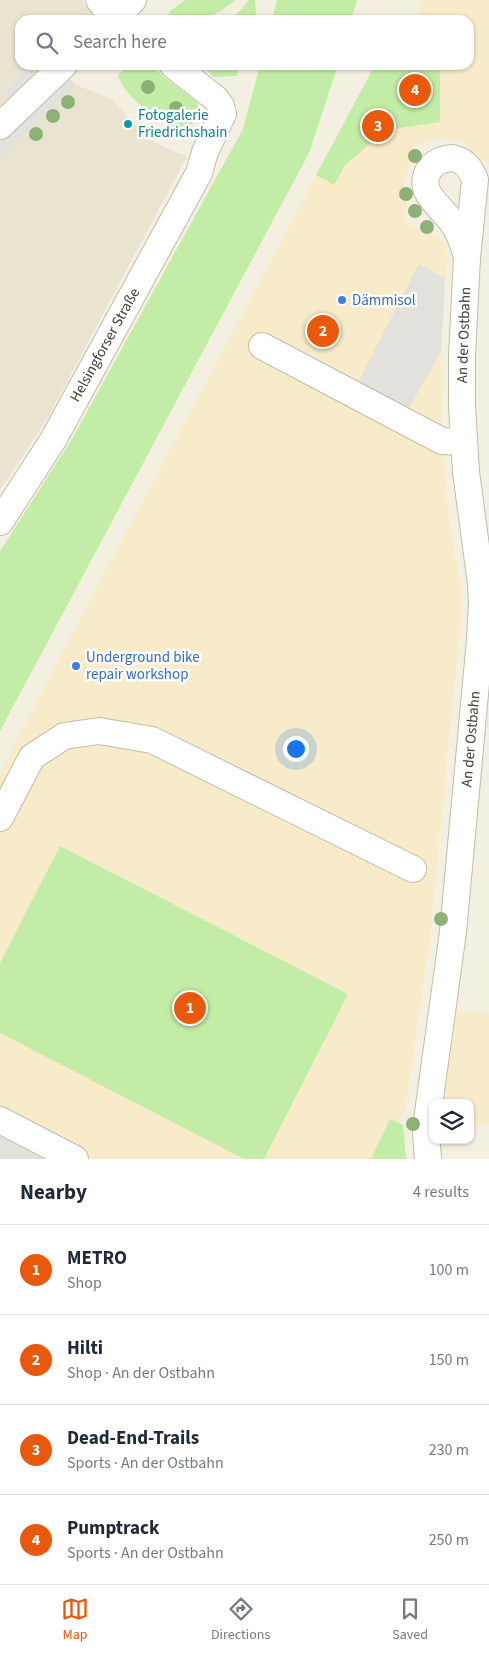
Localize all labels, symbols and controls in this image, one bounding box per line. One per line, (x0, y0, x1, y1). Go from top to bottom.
search box (15, 15, 474, 70)
icon: search (33, 29, 61, 57)
text: Search here (73, 29, 167, 56)
pin: 4 (399, 71, 431, 109)
place label: Fotogalerie Friedrichshain (138, 105, 228, 143)
pin: 3 (362, 107, 394, 145)
marker: Fotogalerie Friedrichshain (122, 118, 134, 130)
street label: Helsingforser Straße (65, 284, 145, 406)
street label: An der Ostbahn (452, 286, 476, 384)
place label: Dämmisol (352, 290, 416, 311)
marker: Dämmisol (336, 294, 348, 306)
pin: 2 (307, 312, 339, 350)
place label: Underground bike repair workshop (86, 647, 200, 685)
marker: Underground bike repair workshop (70, 660, 82, 672)
street label: An der Ostbahn (456, 690, 486, 788)
your location (283, 736, 309, 762)
pin: 1 (174, 989, 206, 1027)
map controls (429, 1099, 474, 1144)
button: layers (429, 1099, 474, 1144)
text: Nearby (20, 1177, 87, 1207)
text: 4 results (413, 1181, 469, 1203)
text: METRO (67, 1245, 127, 1272)
text: 1 (32, 1259, 40, 1281)
text: 100 m (429, 1259, 469, 1281)
text: Shop (67, 1272, 102, 1294)
text: Hilti (67, 1335, 103, 1362)
text: 2 (32, 1349, 40, 1371)
text: 150 m (429, 1349, 469, 1371)
text: Shop · An der Ostbahn (67, 1362, 215, 1384)
text: Dead-End-Trails (67, 1425, 199, 1452)
text: 3 (32, 1439, 40, 1461)
text: 230 m (429, 1439, 469, 1461)
text: Sports · An der Ostbahn (67, 1452, 224, 1474)
text: Pumptrack (67, 1515, 159, 1542)
text: 4 (32, 1529, 40, 1551)
text: 250 m (429, 1529, 469, 1551)
text: Sports · An der Ostbahn (67, 1542, 224, 1564)
tab: Map (61, 1595, 89, 1645)
tab: Directions (211, 1595, 270, 1645)
tab: Saved (392, 1595, 428, 1645)

